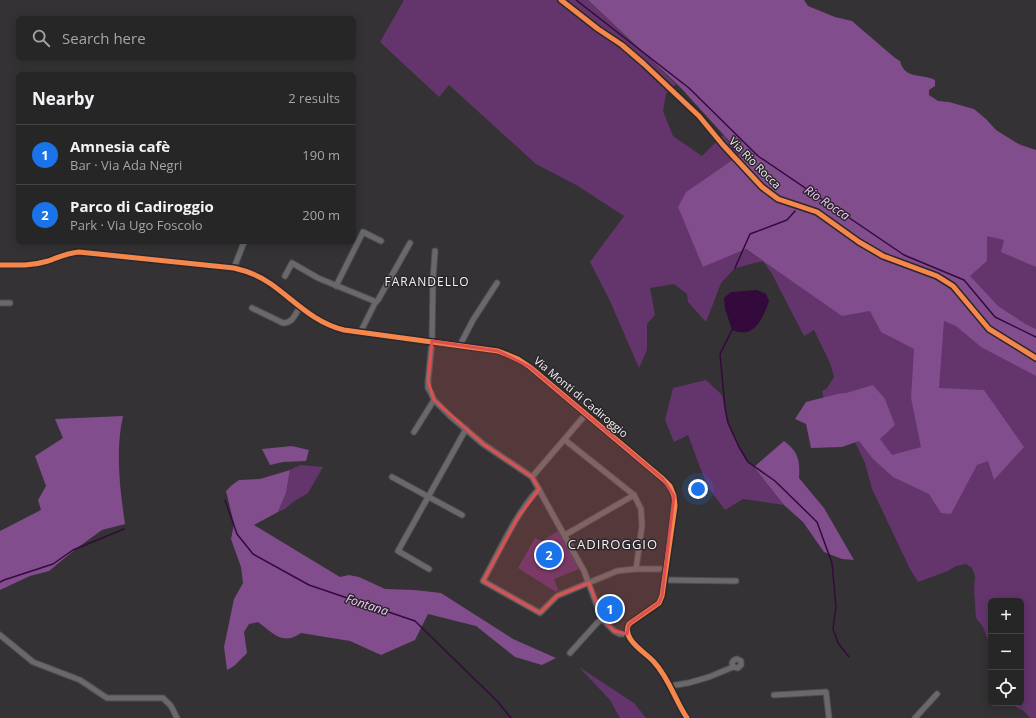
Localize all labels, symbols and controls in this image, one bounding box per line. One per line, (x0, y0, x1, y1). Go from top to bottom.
search box (16, 16, 356, 60)
icon: search (30, 27, 52, 49)
text: Search here (62, 28, 146, 48)
text: Nearby (32, 87, 94, 110)
text: 2 results (288, 89, 340, 107)
street label: Via Rio Rocca (726, 134, 784, 192)
text: Amnesia cafè (70, 136, 170, 156)
text: 1 (41, 146, 49, 164)
text: 190 m (302, 146, 340, 164)
text: Bar · Via Ada Negri (70, 156, 182, 174)
water label: Rio Rocca (801, 181, 853, 224)
text: Parco di Cadiroggio (70, 196, 214, 216)
text: 2 (41, 206, 49, 224)
text: 200 m (302, 206, 340, 224)
text: Park · Via Ugo Foscolo (70, 216, 203, 234)
district label: FARANDELLO (384, 273, 470, 290)
street label: Via Monti di Cadiroggio (531, 353, 632, 441)
your location (688, 479, 708, 499)
district label: CADIROGGIO (568, 535, 658, 553)
pin: 2 (536, 540, 562, 570)
water label: Fontana (344, 590, 391, 619)
pin: 1 (597, 594, 623, 624)
map controls (988, 598, 1024, 706)
button: + (988, 598, 1024, 634)
button: − (988, 634, 1024, 670)
button: locate (988, 670, 1024, 706)

